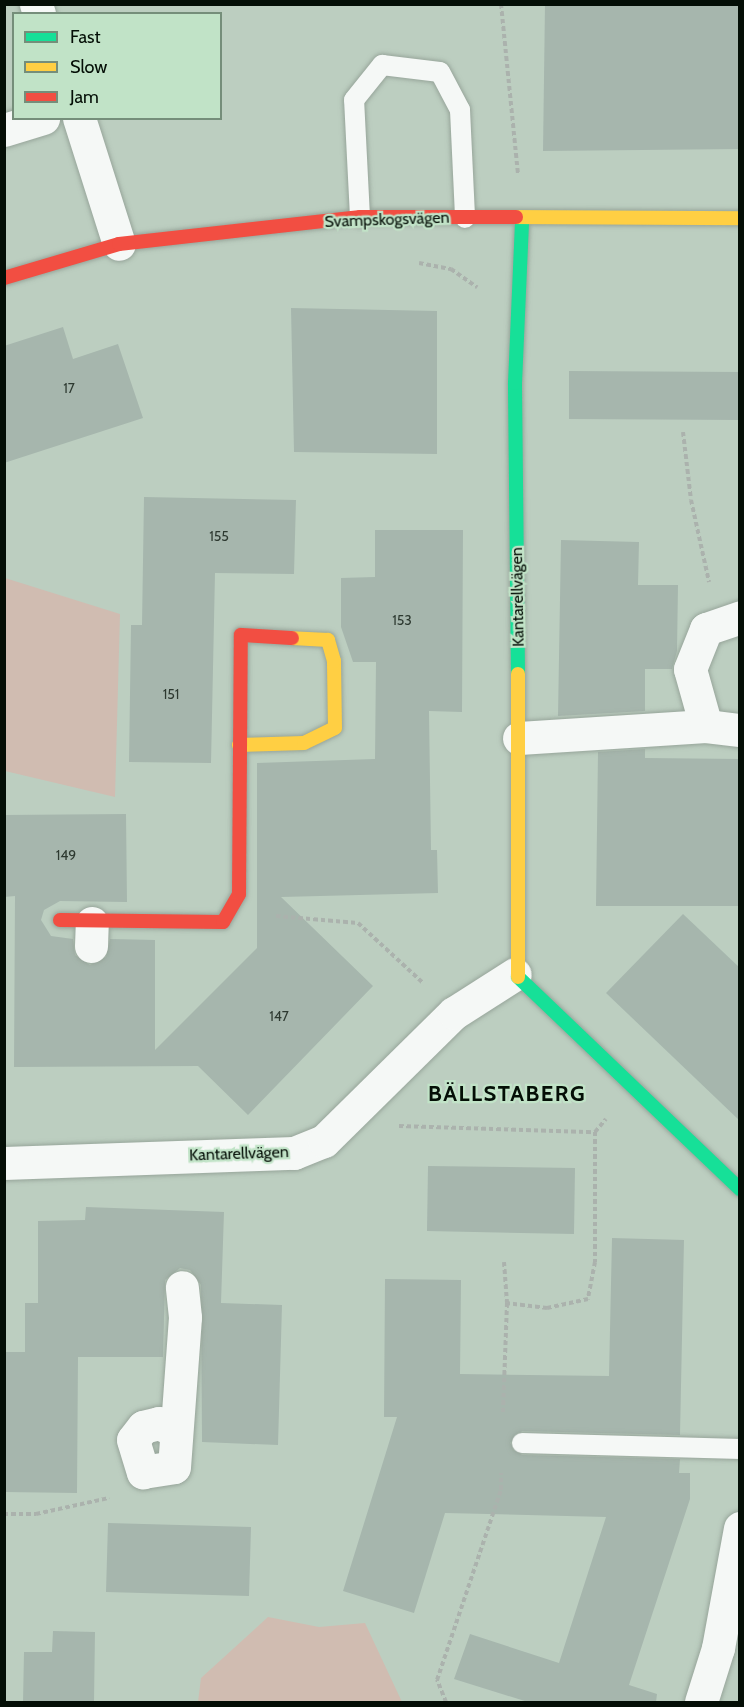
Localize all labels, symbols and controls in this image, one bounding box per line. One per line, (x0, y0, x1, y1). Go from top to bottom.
legend (12, 12, 222, 120)
text: Fast (70, 26, 101, 48)
text: Slow (70, 56, 107, 78)
text: Jam (70, 86, 99, 108)
street label: Svampskogsvägen (324, 208, 450, 232)
house number: 17 (63, 380, 75, 396)
house number: 155 (209, 528, 229, 544)
street label: Kantarellvägen (508, 547, 528, 647)
house number: 153 (392, 612, 412, 628)
house number: 151 (163, 686, 179, 702)
house number: 149 (56, 847, 76, 863)
house number: 147 (269, 1008, 289, 1024)
district label: BÄLLSTABERG (428, 1081, 586, 1107)
street label: Kantarellvägen (189, 1143, 289, 1165)

